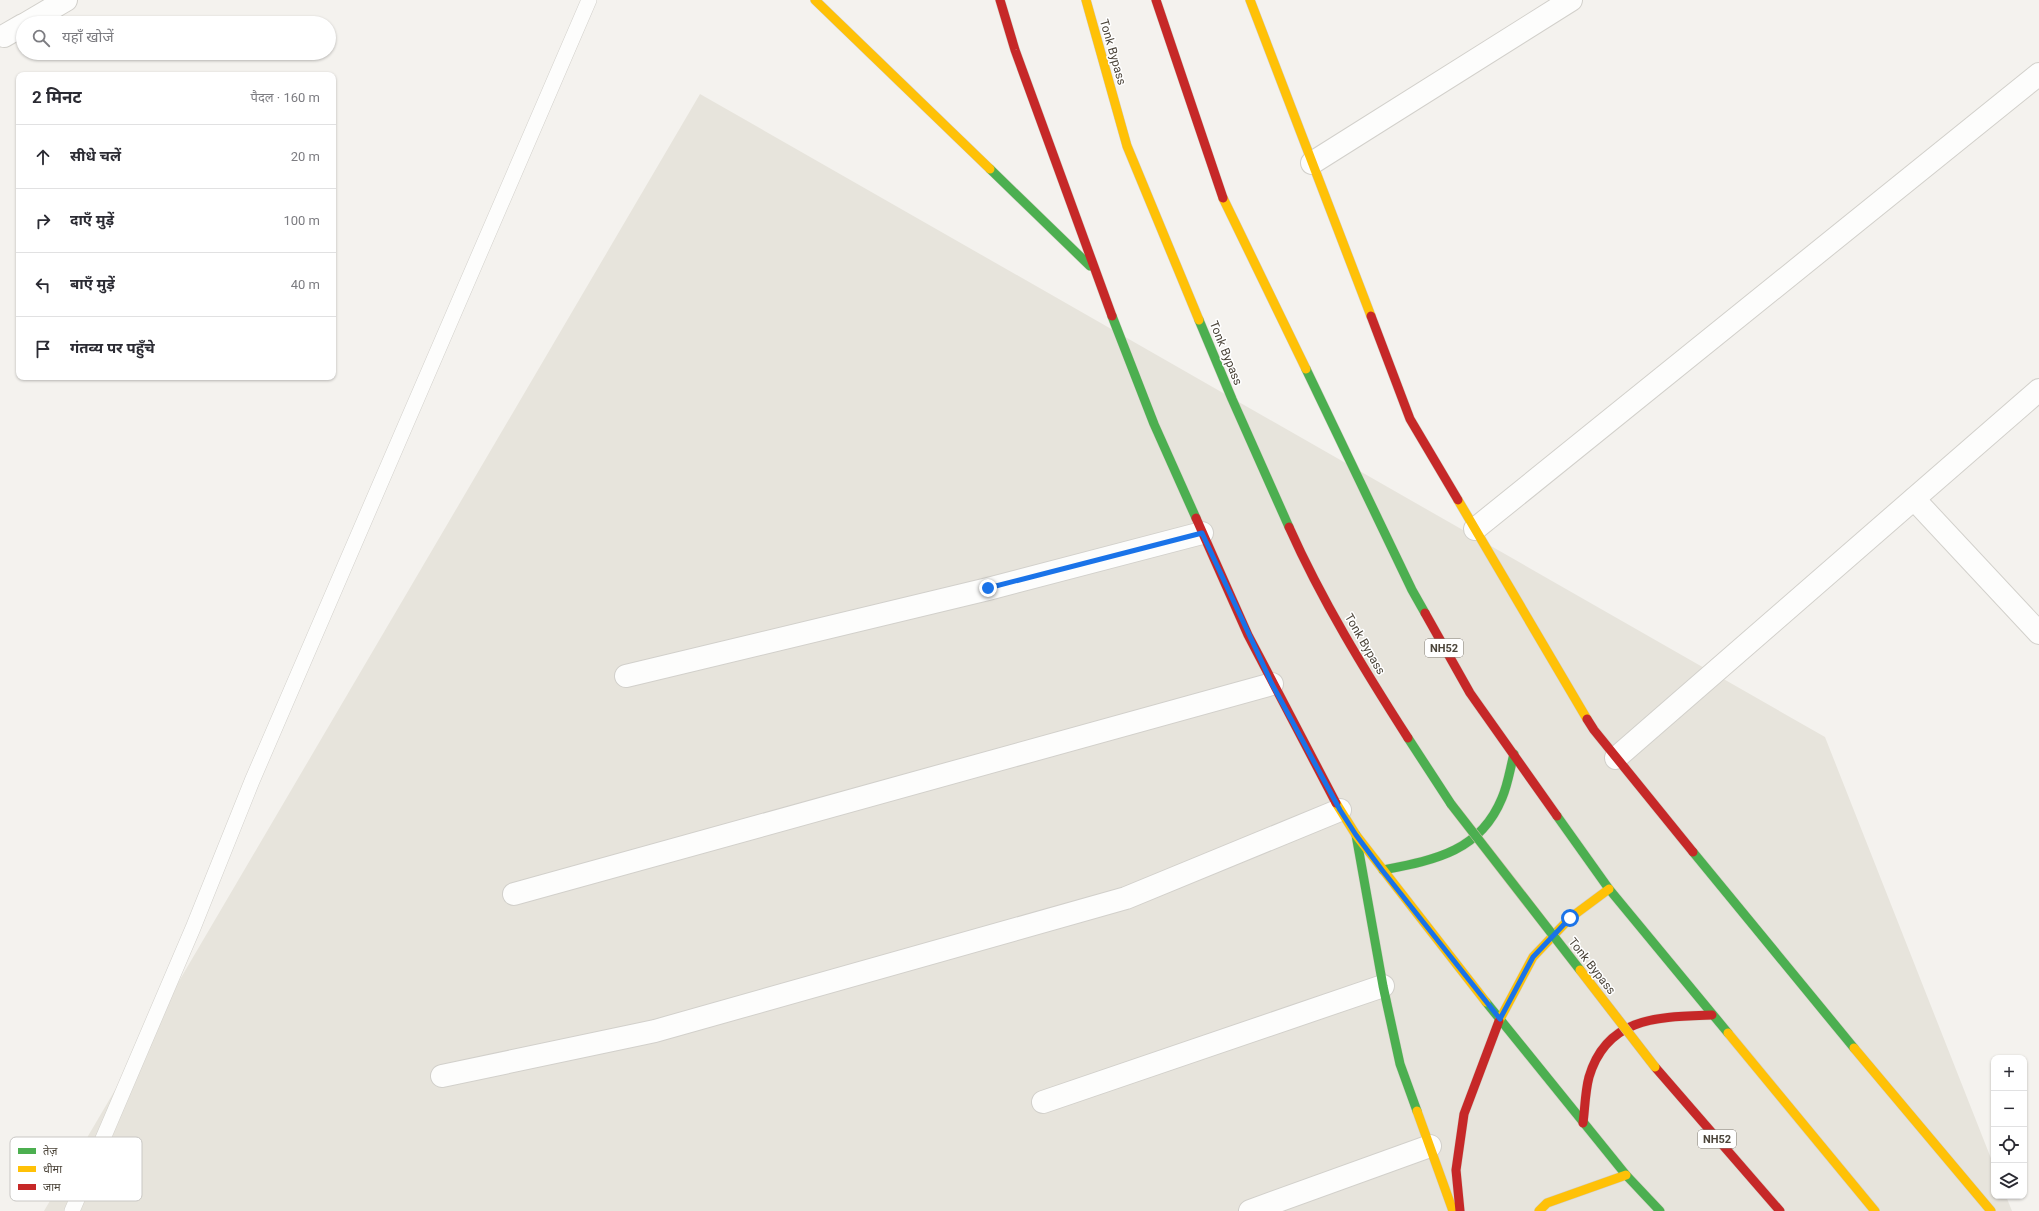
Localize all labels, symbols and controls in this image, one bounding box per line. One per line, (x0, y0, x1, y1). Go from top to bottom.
search box (16, 16, 336, 60)
street label: Tonk Bypass (1097, 17, 1129, 87)
icon: search (30, 27, 52, 49)
text: यहाँ खोजें (62, 28, 114, 46)
text: 2 मिनट (32, 87, 82, 107)
text: पैदल · 160 m (251, 90, 320, 105)
icon: ahead (32, 146, 54, 168)
text: सीधे चलें (70, 147, 121, 165)
text: 20 m (291, 149, 320, 164)
icon: right (32, 210, 54, 232)
text: दाएँ मुड़ें (70, 211, 114, 229)
text: 100 m (283, 213, 320, 228)
icon: left (32, 274, 54, 296)
text: बाएँ मुड़ें (70, 275, 115, 293)
text: 40 m (291, 277, 320, 292)
street label: Tonk Bypass (1207, 319, 1245, 387)
icon: arrive (32, 338, 54, 360)
text: गंतव्य पर पहुँचे (70, 339, 155, 357)
route end (979, 579, 997, 597)
street label: Tonk Bypass (1342, 611, 1388, 677)
road number: NH52 (1425, 639, 1463, 657)
route start (1561, 909, 1579, 927)
street label: Tonk Bypass (1566, 935, 1618, 997)
map controls (1991, 1055, 2027, 1199)
button: + (1991, 1055, 2027, 1091)
button: − (1991, 1091, 2027, 1127)
button: locate (1991, 1127, 2027, 1163)
road number: NH52 (1698, 1130, 1736, 1148)
legend (10, 1137, 142, 1201)
text: तेज़ (43, 1145, 58, 1158)
text: धीमा (43, 1163, 62, 1176)
button: layers (1991, 1163, 2027, 1199)
text: जाम (43, 1181, 61, 1194)

